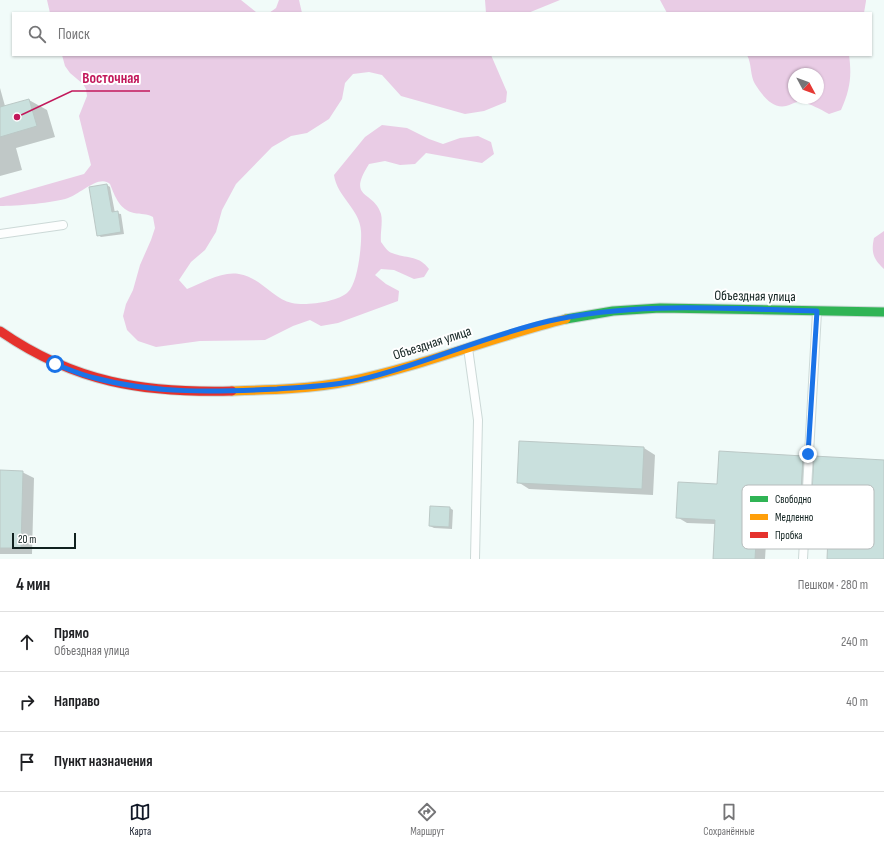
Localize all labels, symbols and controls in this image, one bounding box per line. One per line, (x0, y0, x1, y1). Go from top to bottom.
search box (12, 12, 872, 56)
icon: search (26, 23, 48, 45)
text: Поиск (58, 25, 90, 44)
callout: Восточная (72, 64, 150, 91)
north arrow (788, 68, 824, 104)
text: Восточная (82, 69, 140, 88)
street label: Объездная улица (714, 287, 796, 305)
street label: Объездная улица (391, 322, 473, 364)
route start (46, 355, 64, 373)
route end (799, 445, 817, 463)
legend (742, 485, 874, 549)
text: Свободно (775, 493, 812, 506)
text: Медленно (775, 511, 814, 524)
text: Пробка (775, 529, 803, 542)
scale bar (12, 531, 76, 550)
text: 20 m (18, 533, 36, 546)
text: 4 мин (16, 575, 50, 595)
text: Пешком · 280 m (798, 577, 868, 593)
text: Прямо (54, 624, 89, 643)
icon: ahead (16, 631, 38, 653)
text: 240 m (841, 634, 868, 650)
text: Объездная улица (54, 643, 130, 659)
icon: right (16, 691, 38, 713)
text: Направо (54, 692, 100, 711)
text: 40 m (846, 694, 868, 710)
icon: arrive (16, 751, 38, 773)
text: Пункт назначения (54, 752, 152, 771)
tab: Карта (129, 801, 151, 838)
tab: Маршрут (410, 801, 445, 838)
tab: Сохранённые (703, 801, 755, 838)

